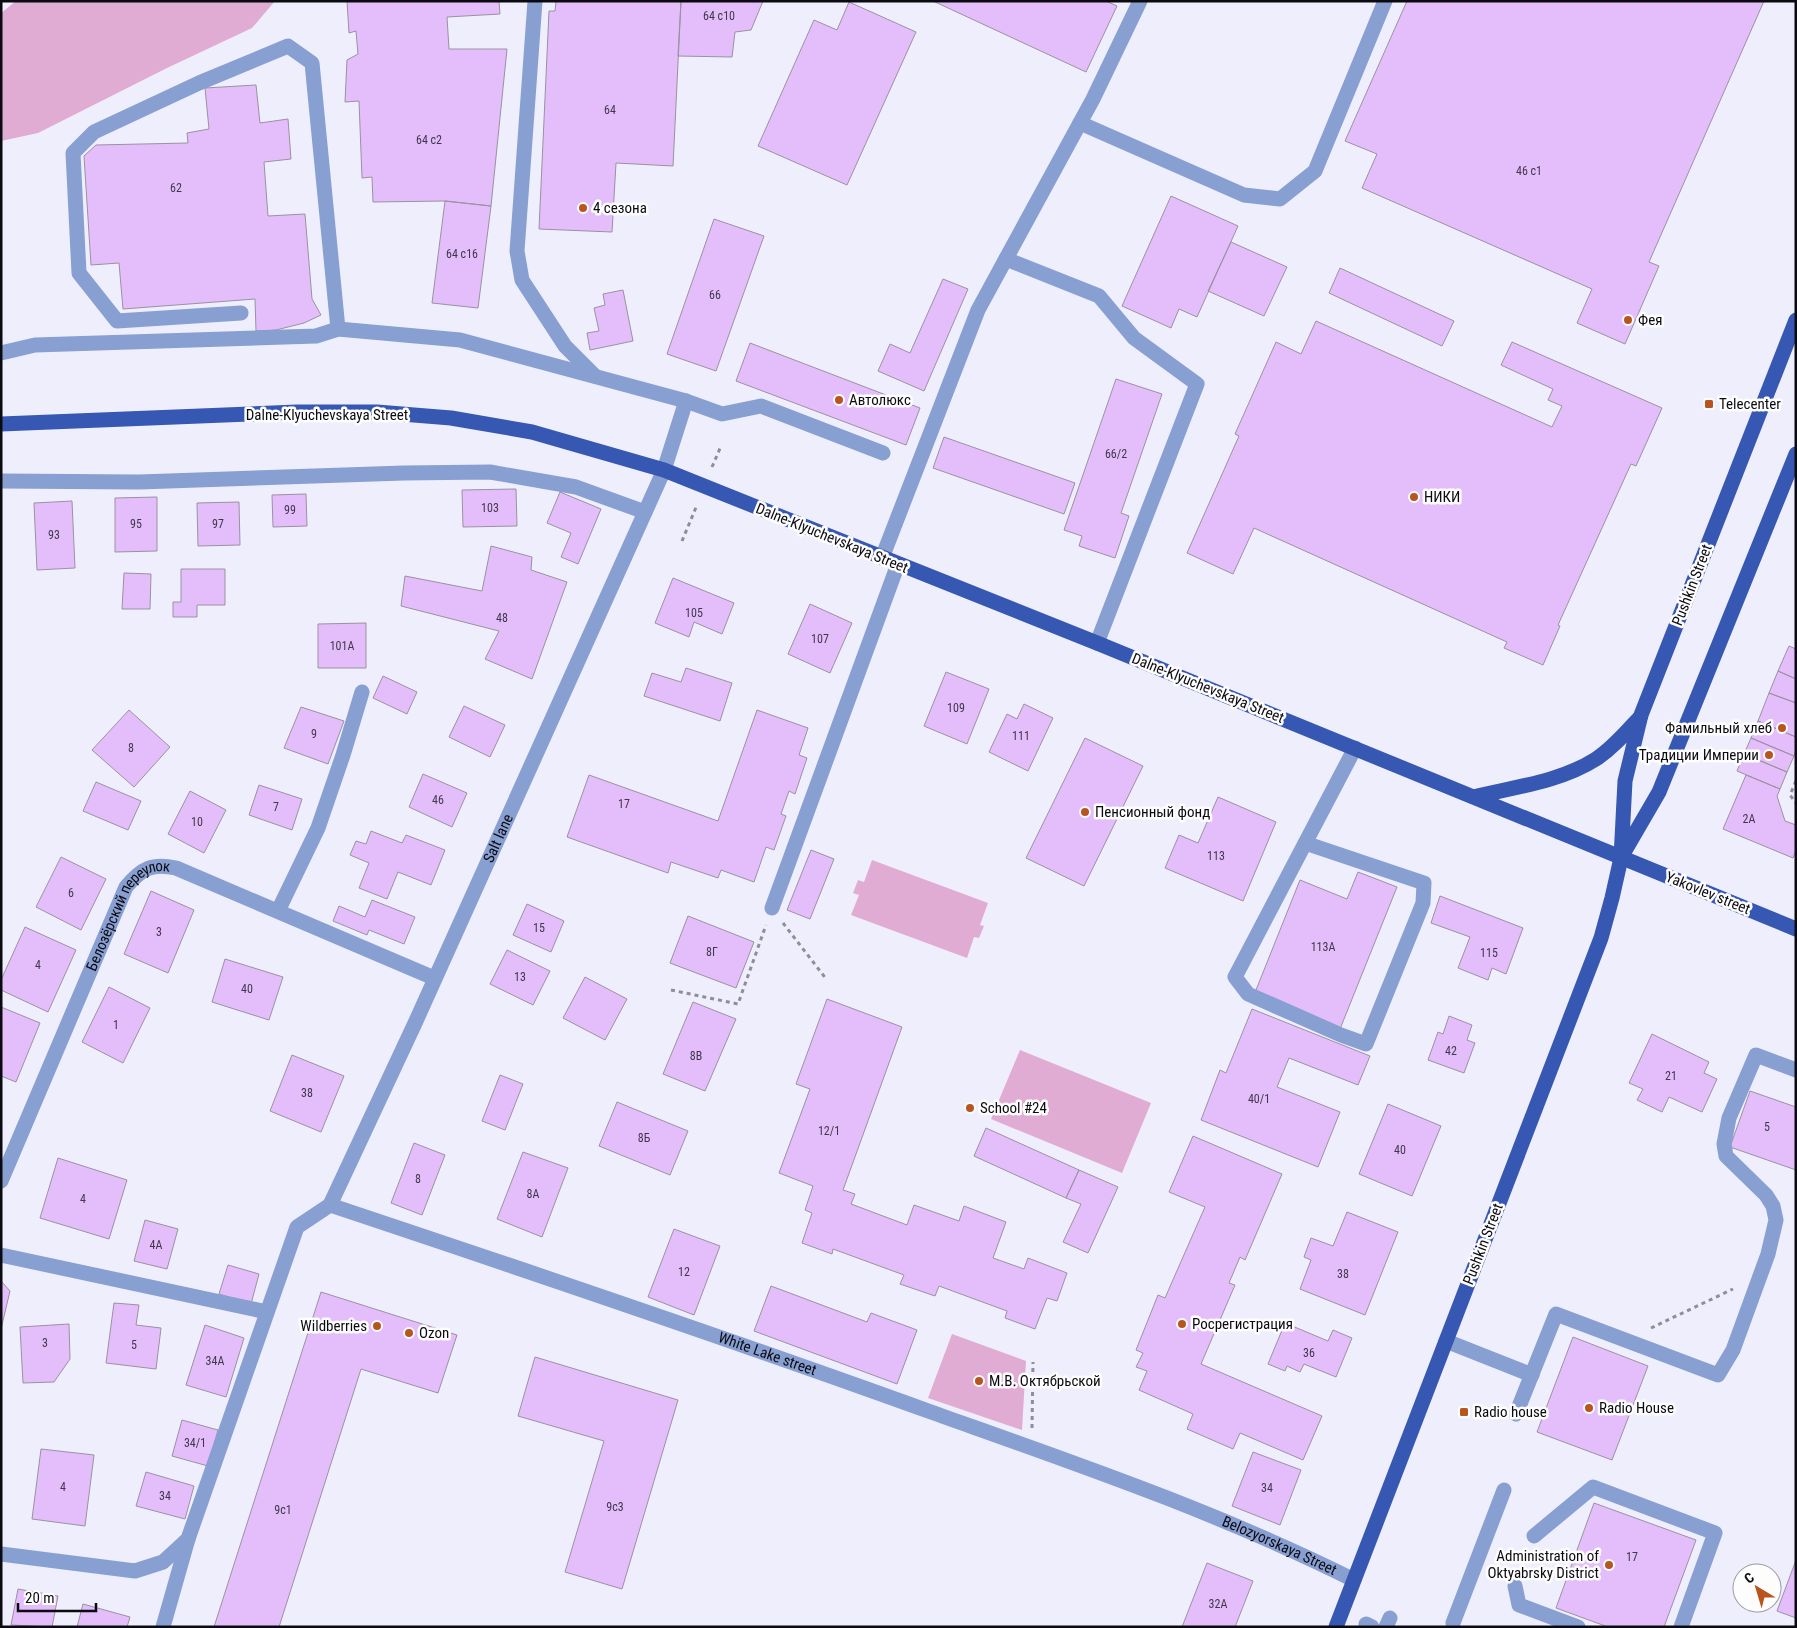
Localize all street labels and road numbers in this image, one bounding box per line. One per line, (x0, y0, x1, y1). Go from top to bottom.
street label: Dalne-Klyuchevskaya Street (246, 406, 408, 424)
street label: Dalne-Klyuchevskaya Street (753, 499, 911, 577)
street label: Pushkin Street (1668, 542, 1716, 628)
street label: Dalne-Klyuchevskaya Street (1129, 649, 1287, 727)
street label: Salt lane (479, 811, 517, 865)
street label: Белозёрский переулок (82, 857, 171, 974)
street label: Yakovlev street (1663, 868, 1753, 918)
street label: Pushkin Street (1459, 1201, 1507, 1287)
street label: White Lake street (716, 1328, 819, 1379)
street label: Belozyorskaya Street (1220, 1512, 1340, 1579)

